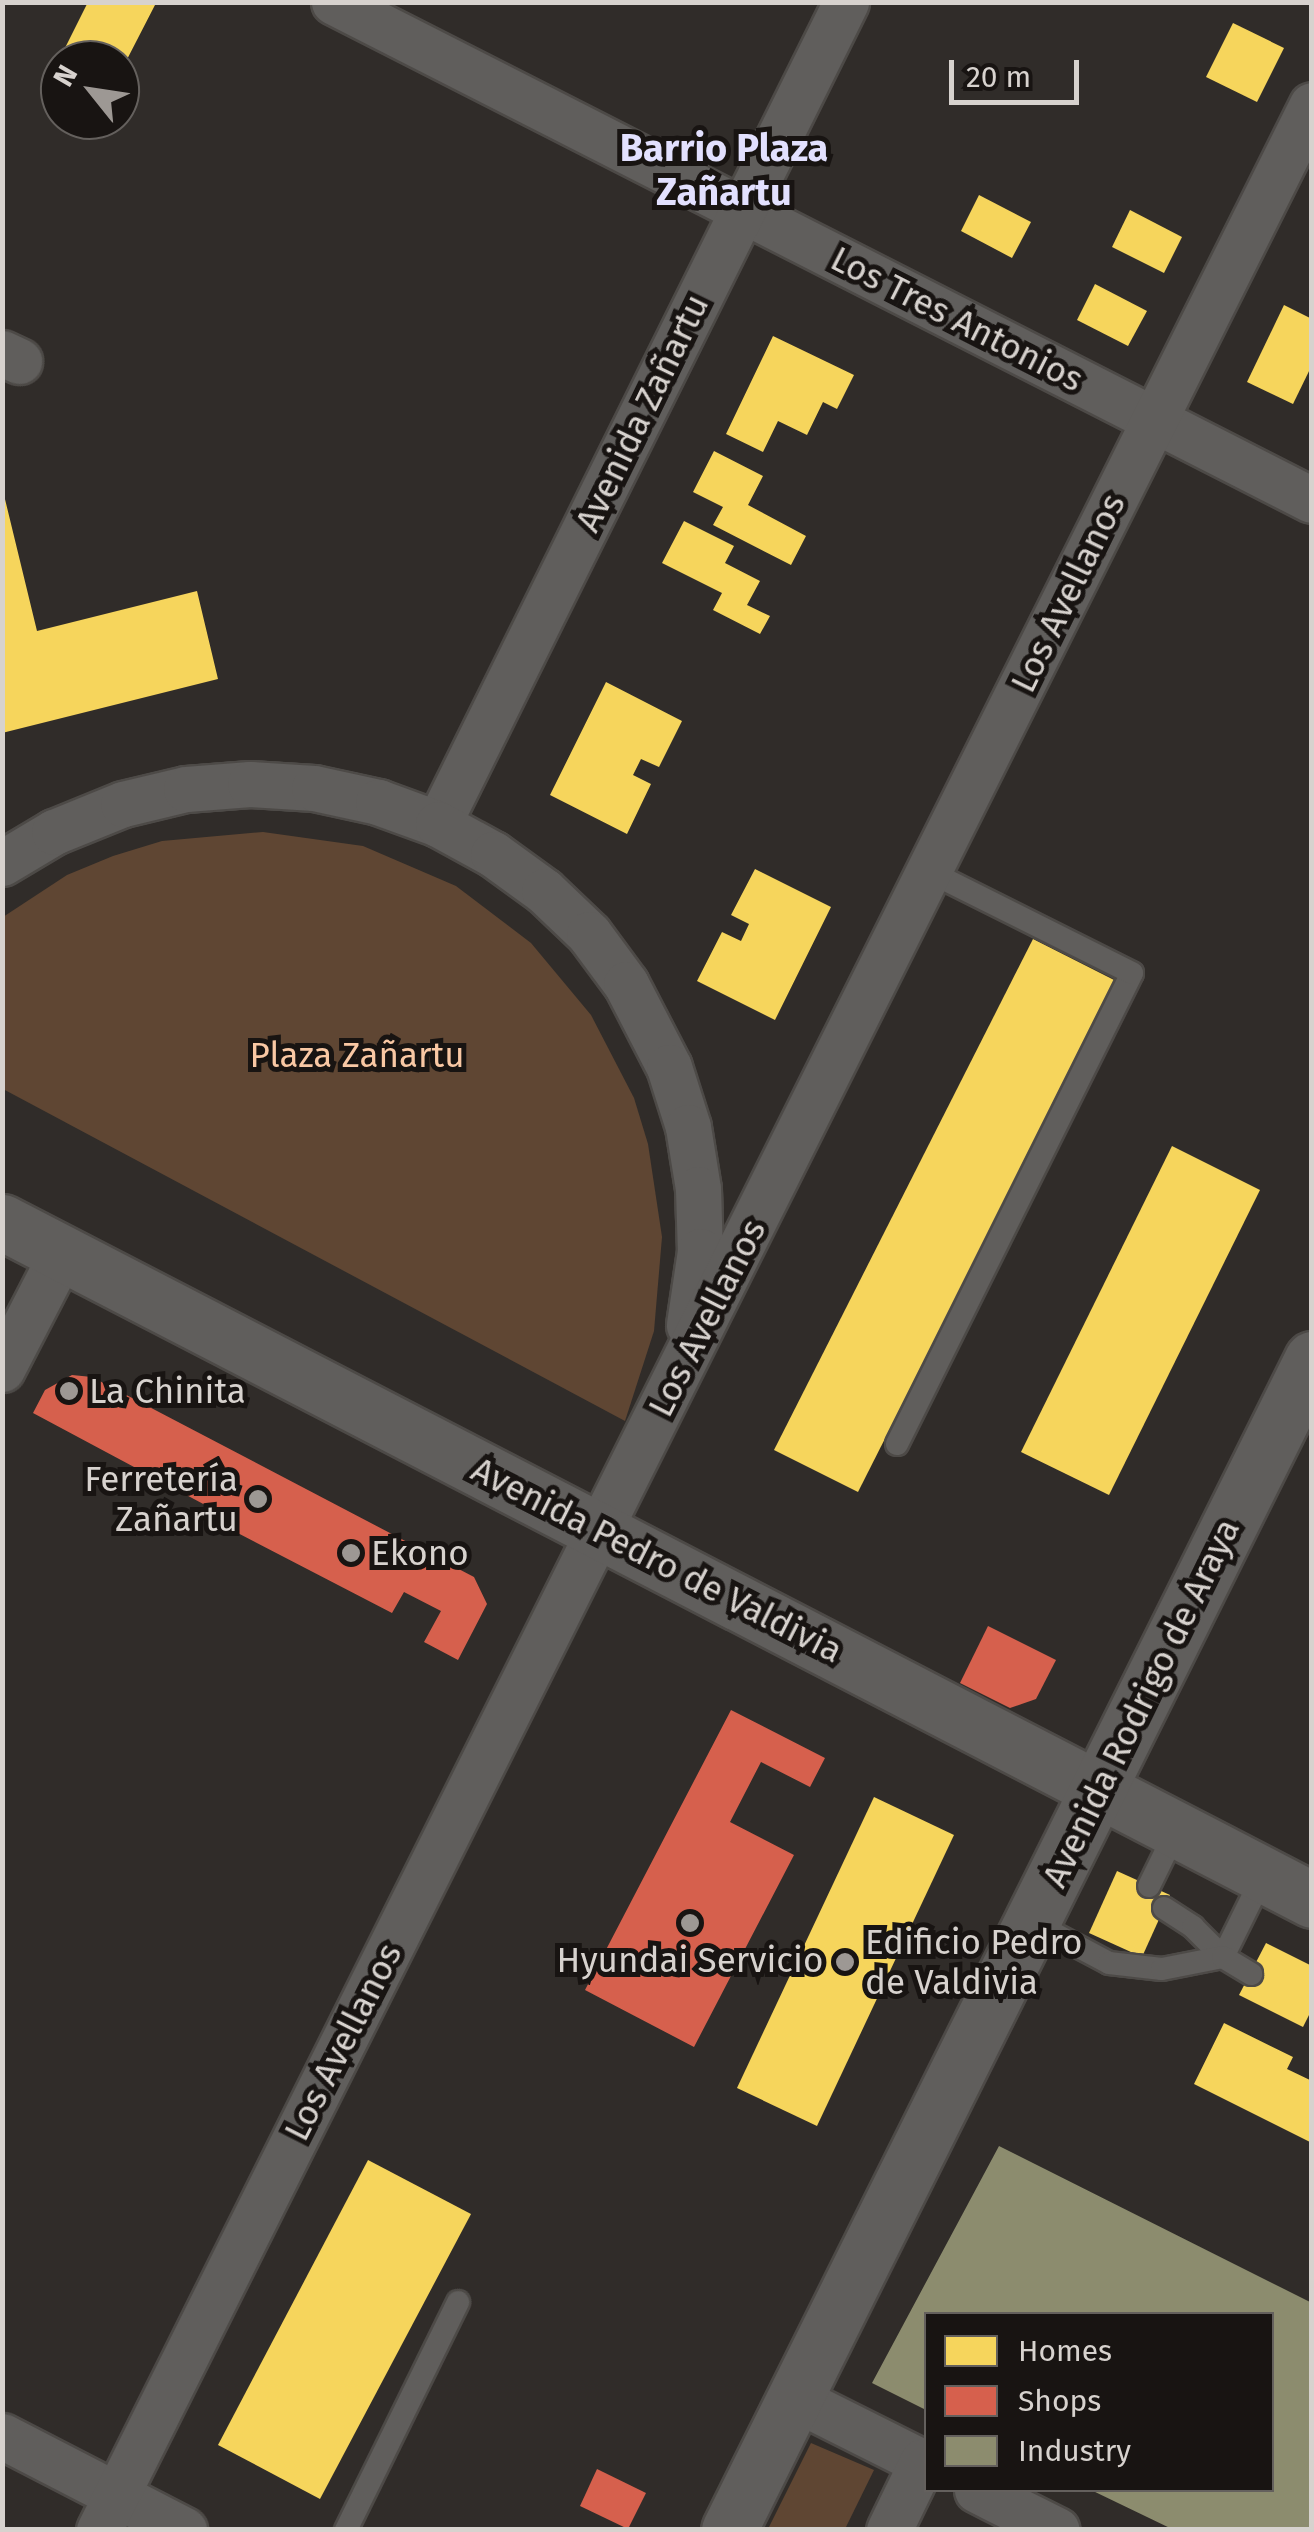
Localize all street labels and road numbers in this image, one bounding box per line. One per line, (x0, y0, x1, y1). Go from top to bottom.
street label: Los Tres Antonios (824, 237, 1090, 401)
street label: Avenida Zañartu (566, 288, 718, 538)
street label: Los Avellanos (1002, 487, 1134, 699)
street label: Los Avellanos (639, 1212, 775, 1424)
street label: Avenida Pedro de Valdivia (465, 1448, 849, 1672)
street label: Avenida Rodrigo de Araya (1033, 1512, 1249, 1894)
street label: Los Avellanos (275, 1936, 411, 2148)

